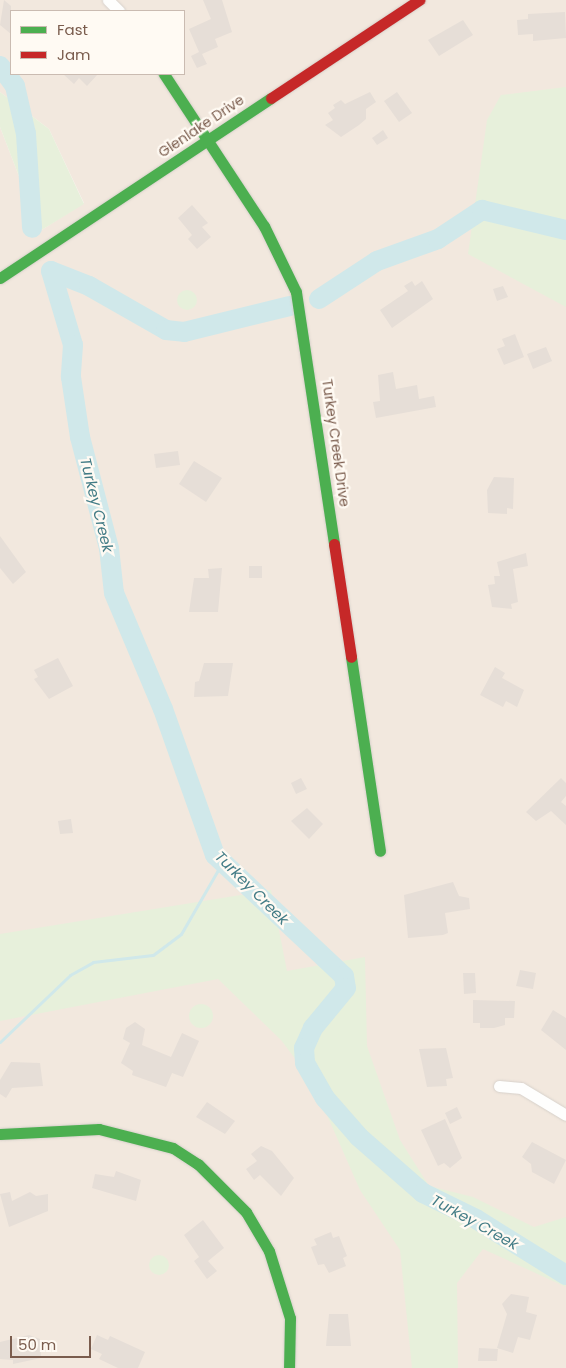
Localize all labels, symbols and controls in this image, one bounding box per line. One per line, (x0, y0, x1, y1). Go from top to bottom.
legend (10, 10, 185, 75)
text: Fast (57, 19, 88, 40)
text: Jam (57, 44, 91, 65)
street label: Glenlake Drive (155, 91, 247, 161)
street label: Turkey Creek Drive (319, 378, 353, 508)
water label: Turkey Creek (77, 456, 117, 554)
water label: Turkey Creek (211, 847, 293, 929)
water label: Turkey Creek (428, 1191, 522, 1253)
scale bar (12, 1326, 94, 1358)
text: 50 m (18, 1334, 56, 1355)

